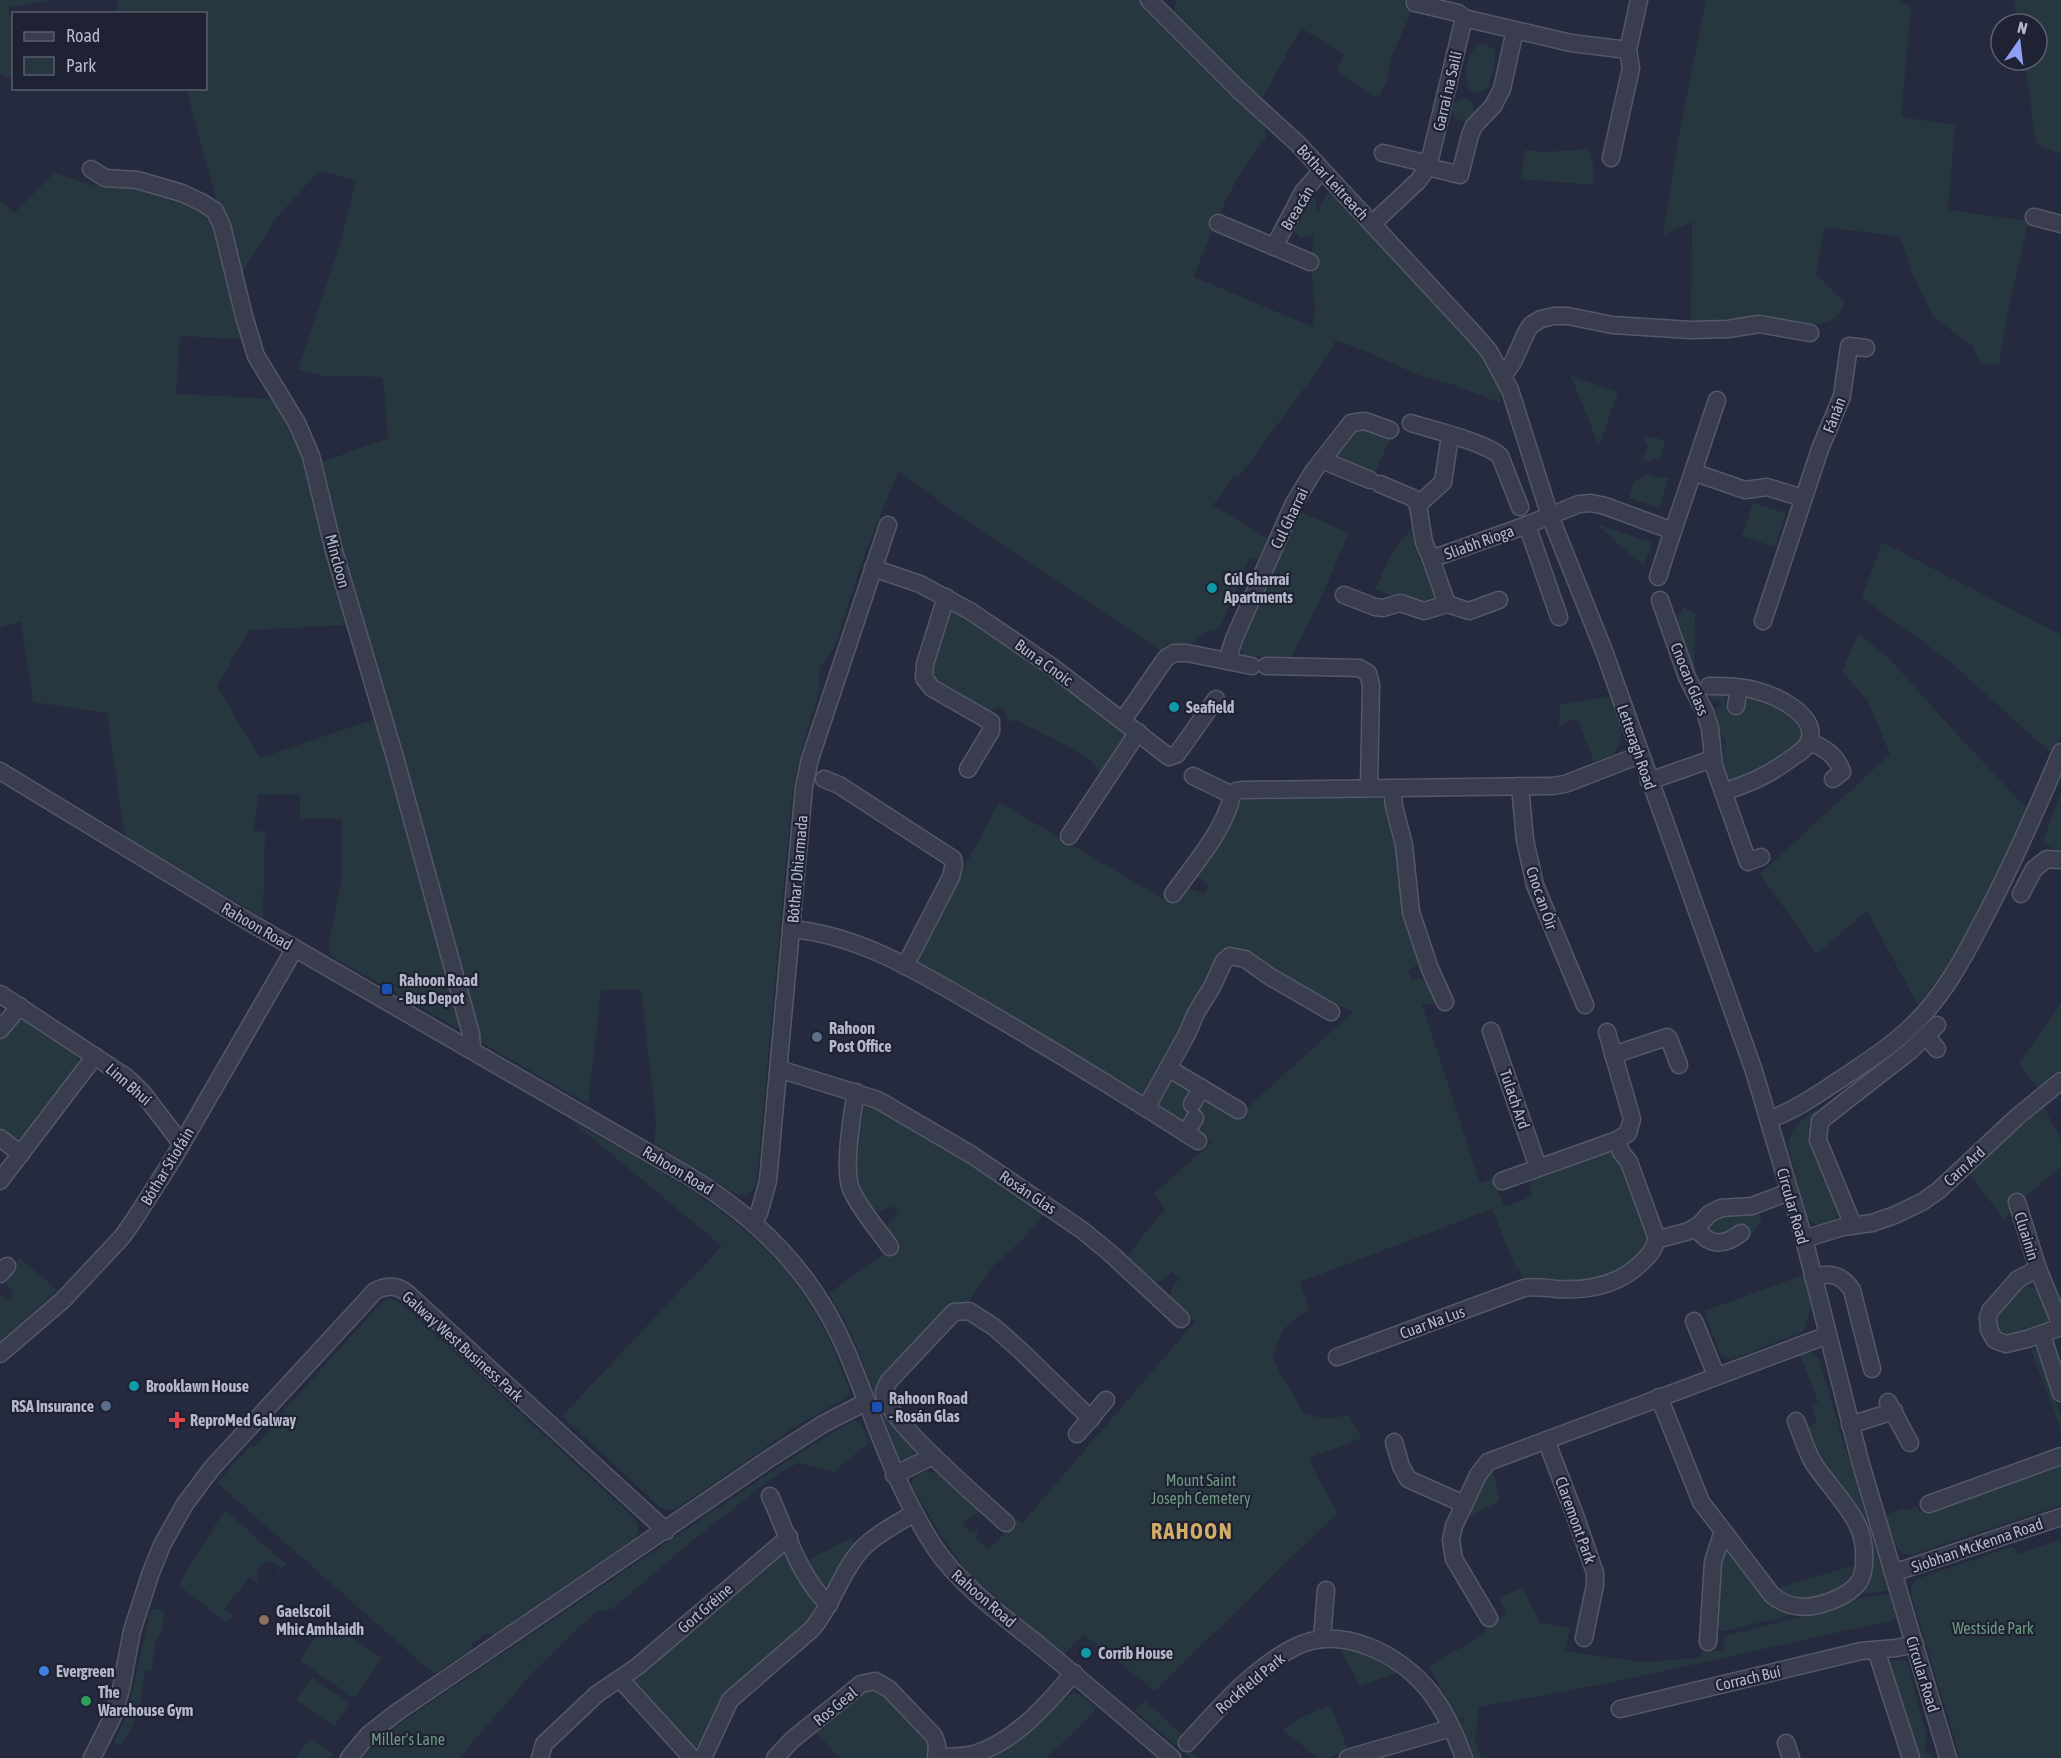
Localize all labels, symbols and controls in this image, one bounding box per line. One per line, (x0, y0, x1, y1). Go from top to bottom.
legend (12, 12, 207, 90)
north arrow (1989, 12, 2049, 72)
text: N (2016, 18, 2029, 37)
text: Road (66, 25, 100, 46)
street label: Garraí na Sailí (1429, 49, 1465, 133)
text: Park (66, 55, 96, 76)
street label: Bóthar Leitreach (1293, 141, 1373, 223)
street label: Breacán (1277, 183, 1317, 233)
street label: Fánán (1819, 395, 1849, 435)
street label: Cul Gharrai (1267, 485, 1311, 551)
street label: Sliabh Rioga (1442, 521, 1517, 564)
street label: Mincloon (322, 532, 354, 590)
place label: Cúl Gharraí Apartments (1223, 570, 1293, 606)
marker: Cúl Gharraí Apartments (1205, 581, 1219, 595)
street label: Bun a Cnoic (1012, 635, 1076, 689)
street label: Cnocan Glass (1667, 640, 1713, 719)
place label: Seafield (1186, 698, 1235, 716)
marker: Seafield (1167, 700, 1181, 714)
street label: Letteragh Road (1613, 702, 1660, 792)
street label: Bóthar Dhiarmada (783, 814, 811, 924)
street label: Cnoc an Óir (1523, 864, 1561, 932)
street label: Rahoon Road (218, 899, 296, 953)
place label: Rahoon Road - Bus Depot (399, 971, 478, 1007)
marker: Rahoon Road - Bus Depot (380, 982, 394, 996)
place label: Rahoon Post Office (829, 1019, 892, 1055)
marker: Rahoon Post Office (810, 1030, 824, 1044)
street label: Linn Bhuí (103, 1059, 156, 1109)
street label: Tulach Ard (1496, 1067, 1534, 1131)
street label: Bóthar Stiofáin (137, 1124, 197, 1208)
street label: Rahoon Road (640, 1142, 716, 1198)
street label: Carn Ard (1940, 1143, 1988, 1189)
street label: Circular Road (1774, 1166, 1812, 1246)
street label: Rosán Glas (996, 1167, 1060, 1218)
street label: Cluainin (2011, 1210, 2043, 1262)
street label: Galway West Business Park (398, 1287, 527, 1406)
street label: Cuar Na Lus (1397, 1302, 1467, 1342)
place label: Brooklawn House (146, 1377, 249, 1395)
marker: Brooklawn House (127, 1379, 141, 1393)
place label: Rahoon Road - Rosán Glas (889, 1389, 968, 1425)
place label: RSA Insurance (11, 1397, 94, 1415)
marker: RSA Insurance (99, 1399, 113, 1413)
marker: Rahoon Road - Rosán Glas (870, 1400, 884, 1414)
marker: ReproMed Galway (168, 1411, 186, 1429)
place label: ReproMed Galway (190, 1411, 297, 1429)
park label: Mount Saint Joseph Cemetery (1151, 1471, 1251, 1508)
street label: Claremont Park (1552, 1474, 1600, 1566)
street label: Siobhan McKenna Road (1909, 1514, 2045, 1576)
district label: RAHOON (1151, 1518, 1233, 1544)
street label: Rahoon Road (948, 1565, 1020, 1631)
street label: Gort Gréine (674, 1579, 736, 1637)
place label: Gaelscoil Mhic Amhlaidh (276, 1602, 364, 1638)
marker: Gaelscoil Mhic Amhlaidh (257, 1613, 271, 1627)
park label: Westside Park (1952, 1619, 2034, 1637)
street label: Circular Road (1903, 1634, 1943, 1714)
place label: Corrib House (1098, 1644, 1173, 1662)
marker: Corrib House (1079, 1646, 1093, 1660)
street label: Rockfield Park (1212, 1649, 1288, 1717)
place label: Evergreen (56, 1662, 115, 1680)
street label: Corrach Buí (1714, 1662, 1783, 1694)
marker: Evergreen (37, 1664, 51, 1678)
place label: The Warehouse Gym (97, 1683, 193, 1719)
street label: Ros Geal (810, 1683, 861, 1729)
marker: The Warehouse Gym (79, 1694, 93, 1708)
park label: Miller's Lane (371, 1730, 445, 1748)

